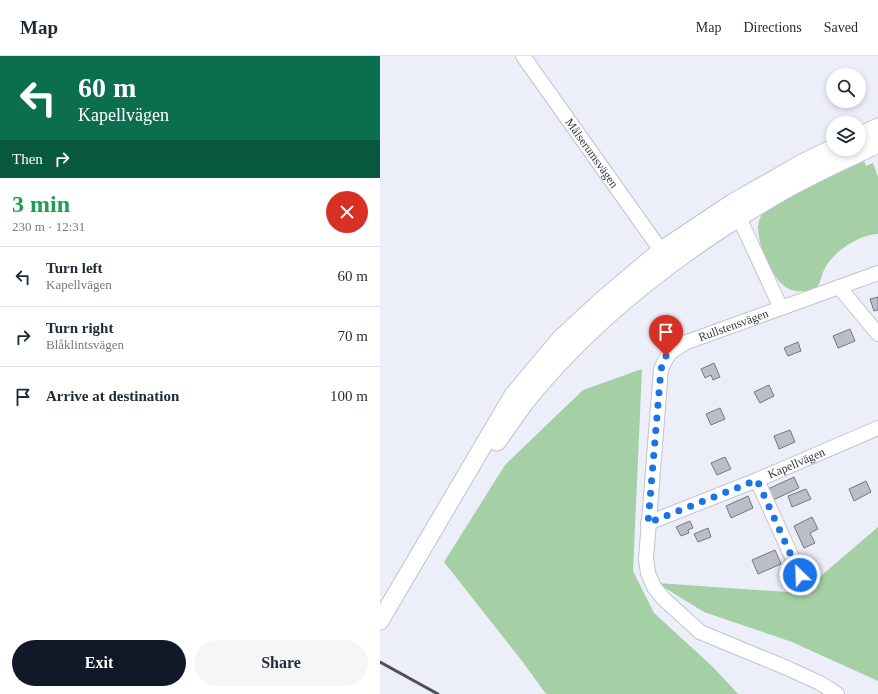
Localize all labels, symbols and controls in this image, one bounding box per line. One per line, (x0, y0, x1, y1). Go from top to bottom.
text: Map (20, 17, 58, 38)
text: Map (696, 20, 721, 35)
text: Directions (743, 20, 802, 35)
text: Saved (824, 20, 858, 35)
map controls (826, 68, 866, 156)
button: search (826, 68, 866, 108)
icon: left (12, 72, 64, 124)
text: 60 m (78, 72, 136, 103)
text: Kapellvägen (78, 105, 169, 125)
street label: Målserumsvägen (562, 116, 621, 191)
button: layers (826, 116, 866, 156)
icon: right (51, 148, 73, 170)
text: Then (12, 151, 43, 167)
text: 3 min (12, 191, 70, 217)
button: close (326, 191, 368, 233)
text: 230 m · 12:31 (12, 219, 85, 234)
text: Turn left (46, 260, 103, 276)
icon: left (12, 266, 34, 288)
text: 60 m (338, 268, 368, 284)
text: Kapellvägen (46, 277, 112, 292)
street label: Rullstensvägen (697, 306, 770, 344)
pin (649, 315, 683, 356)
text: Turn right (46, 320, 113, 336)
icon: arrive (655, 321, 677, 343)
icon: right (12, 326, 34, 348)
text: 70 m (338, 328, 368, 344)
text: Blåklintsvägen (46, 337, 124, 352)
icon: arrive (12, 386, 34, 408)
text: Arrive at destination (46, 388, 179, 404)
text: 100 m (330, 388, 368, 404)
street label: Kapellvägen (766, 445, 827, 482)
position arrow (779, 554, 821, 596)
button: Exit (12, 640, 186, 686)
button: Share (194, 640, 368, 686)

